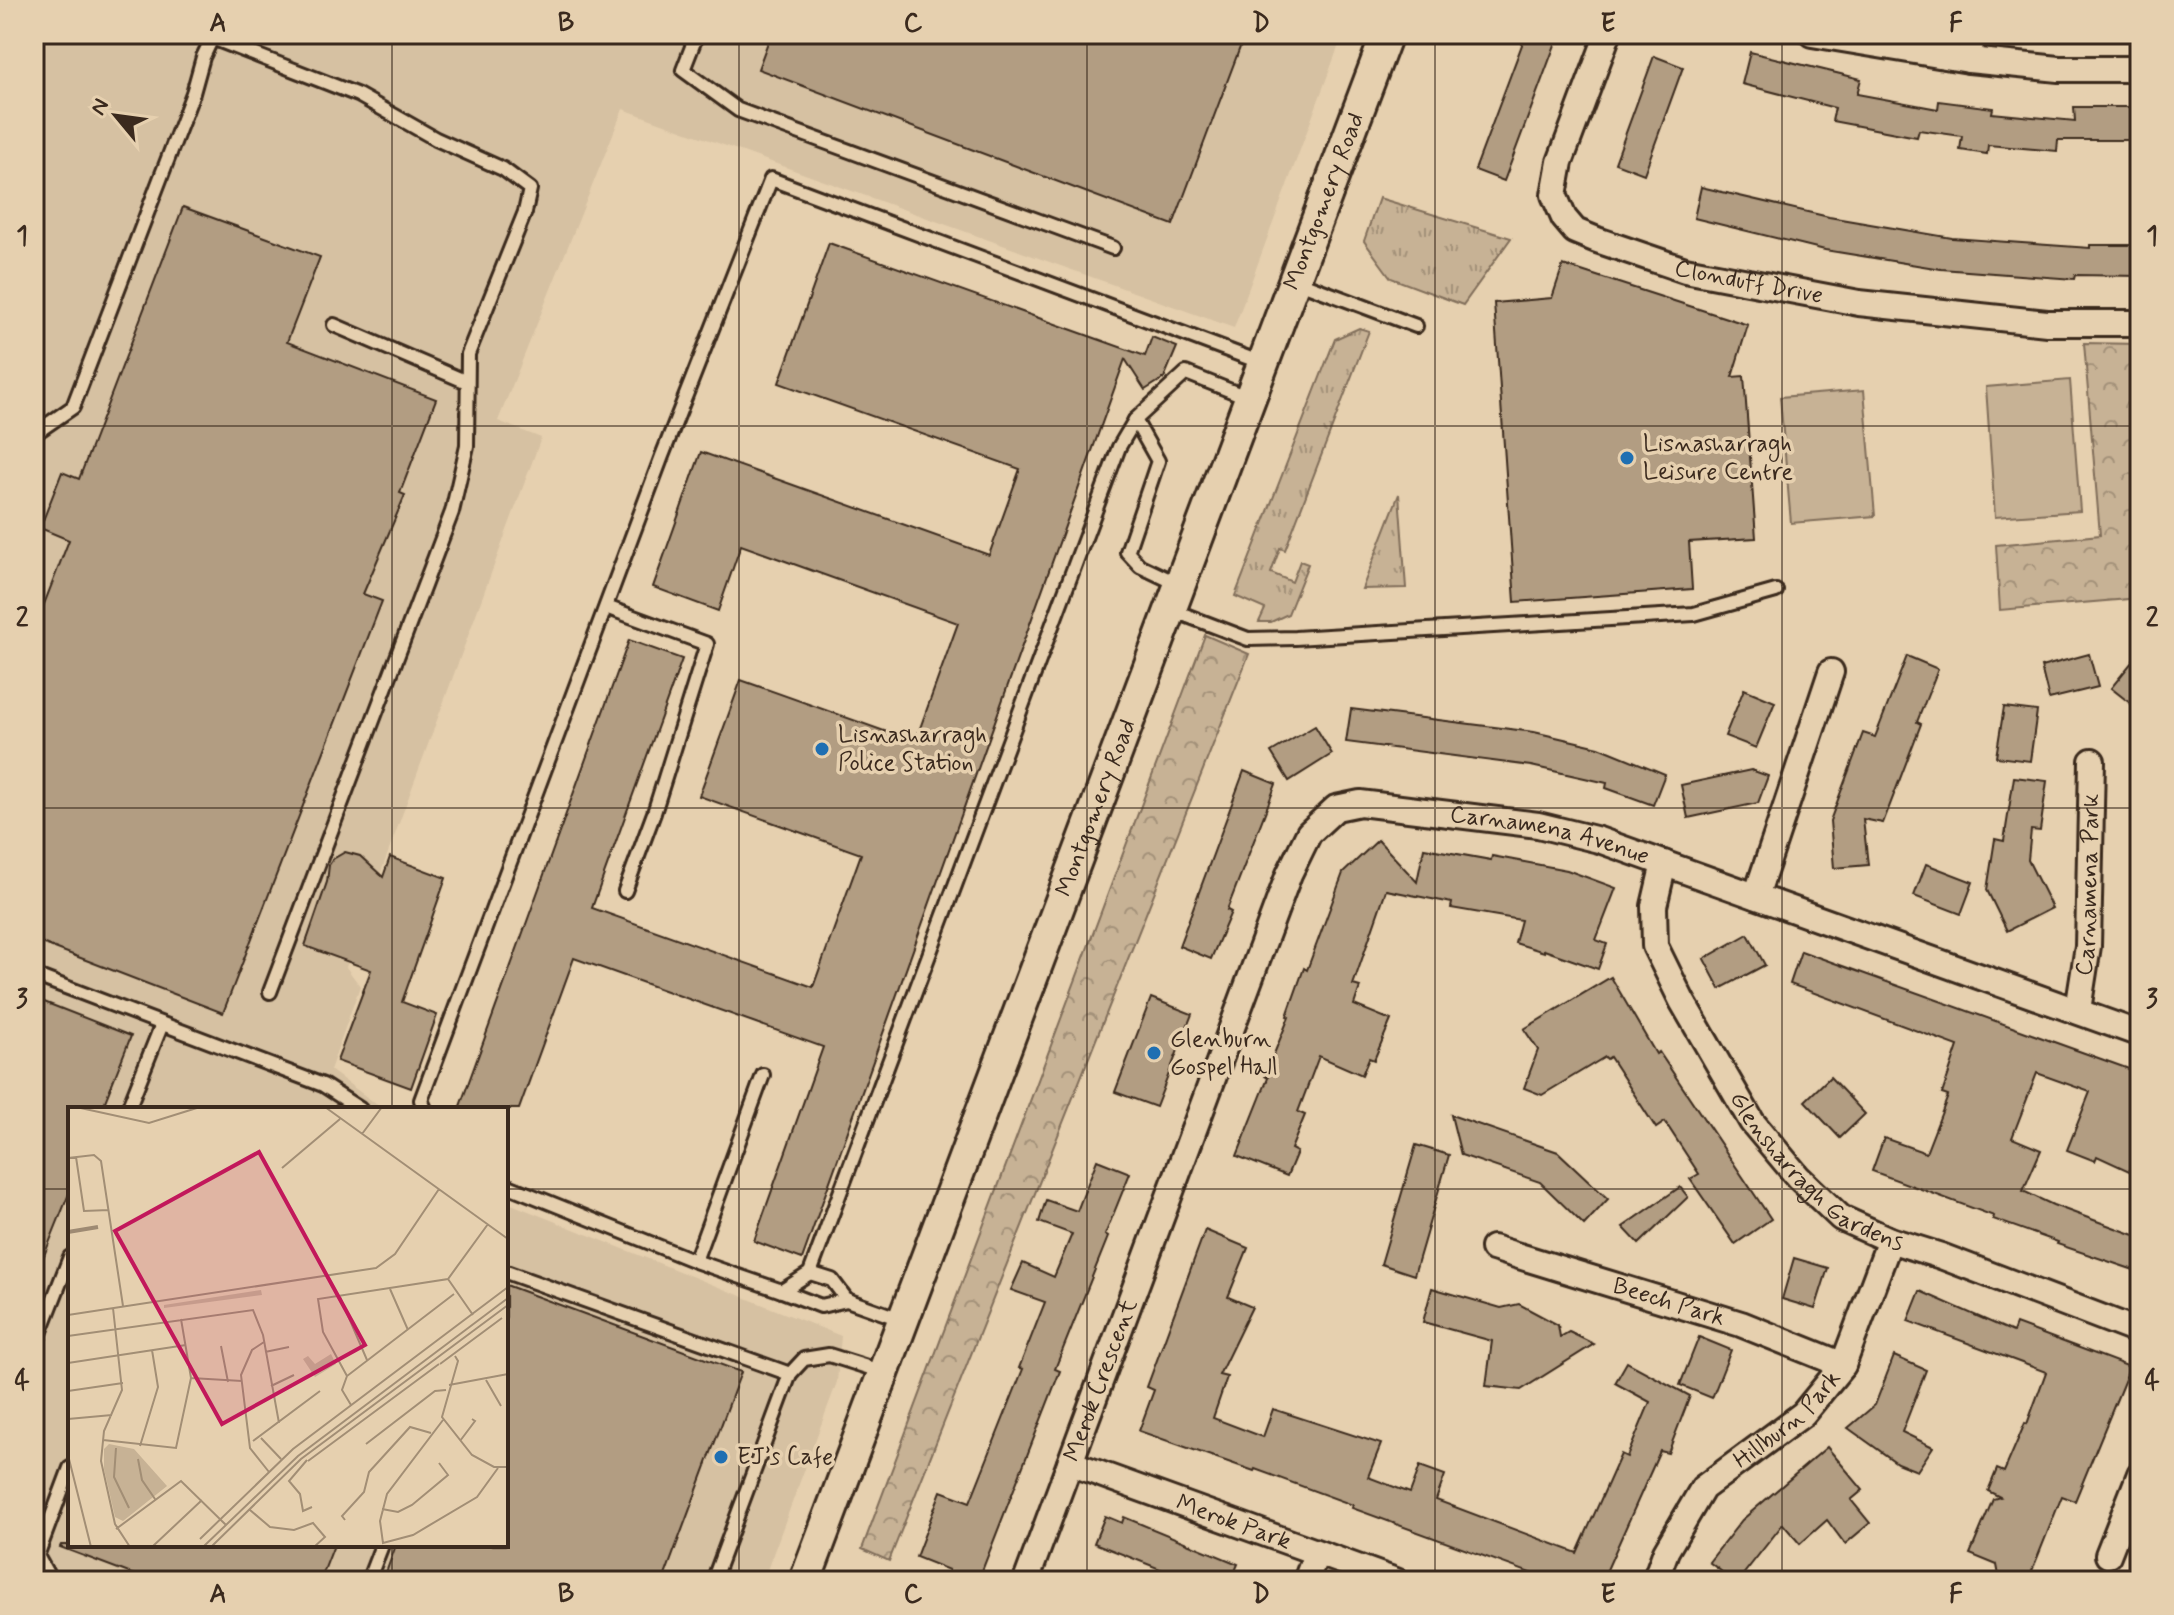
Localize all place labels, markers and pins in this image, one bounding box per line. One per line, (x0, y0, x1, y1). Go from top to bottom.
place label: Lisnasharragh Leisure Centre (1643, 429, 1793, 488)
marker: Lisnasharragh Leisure Centre (1618, 449, 1636, 467)
place label: Lisnasharragh Police Station (838, 720, 987, 779)
marker: Lisnasharragh Police Station (813, 740, 831, 758)
place label: Glenburn Gospel Hall (1170, 1024, 1278, 1083)
marker: Glenburn Gospel Hall (1145, 1044, 1163, 1062)
place label: EJ’s Cafe (737, 1442, 833, 1473)
marker: EJ’s Cafe (712, 1448, 730, 1466)

